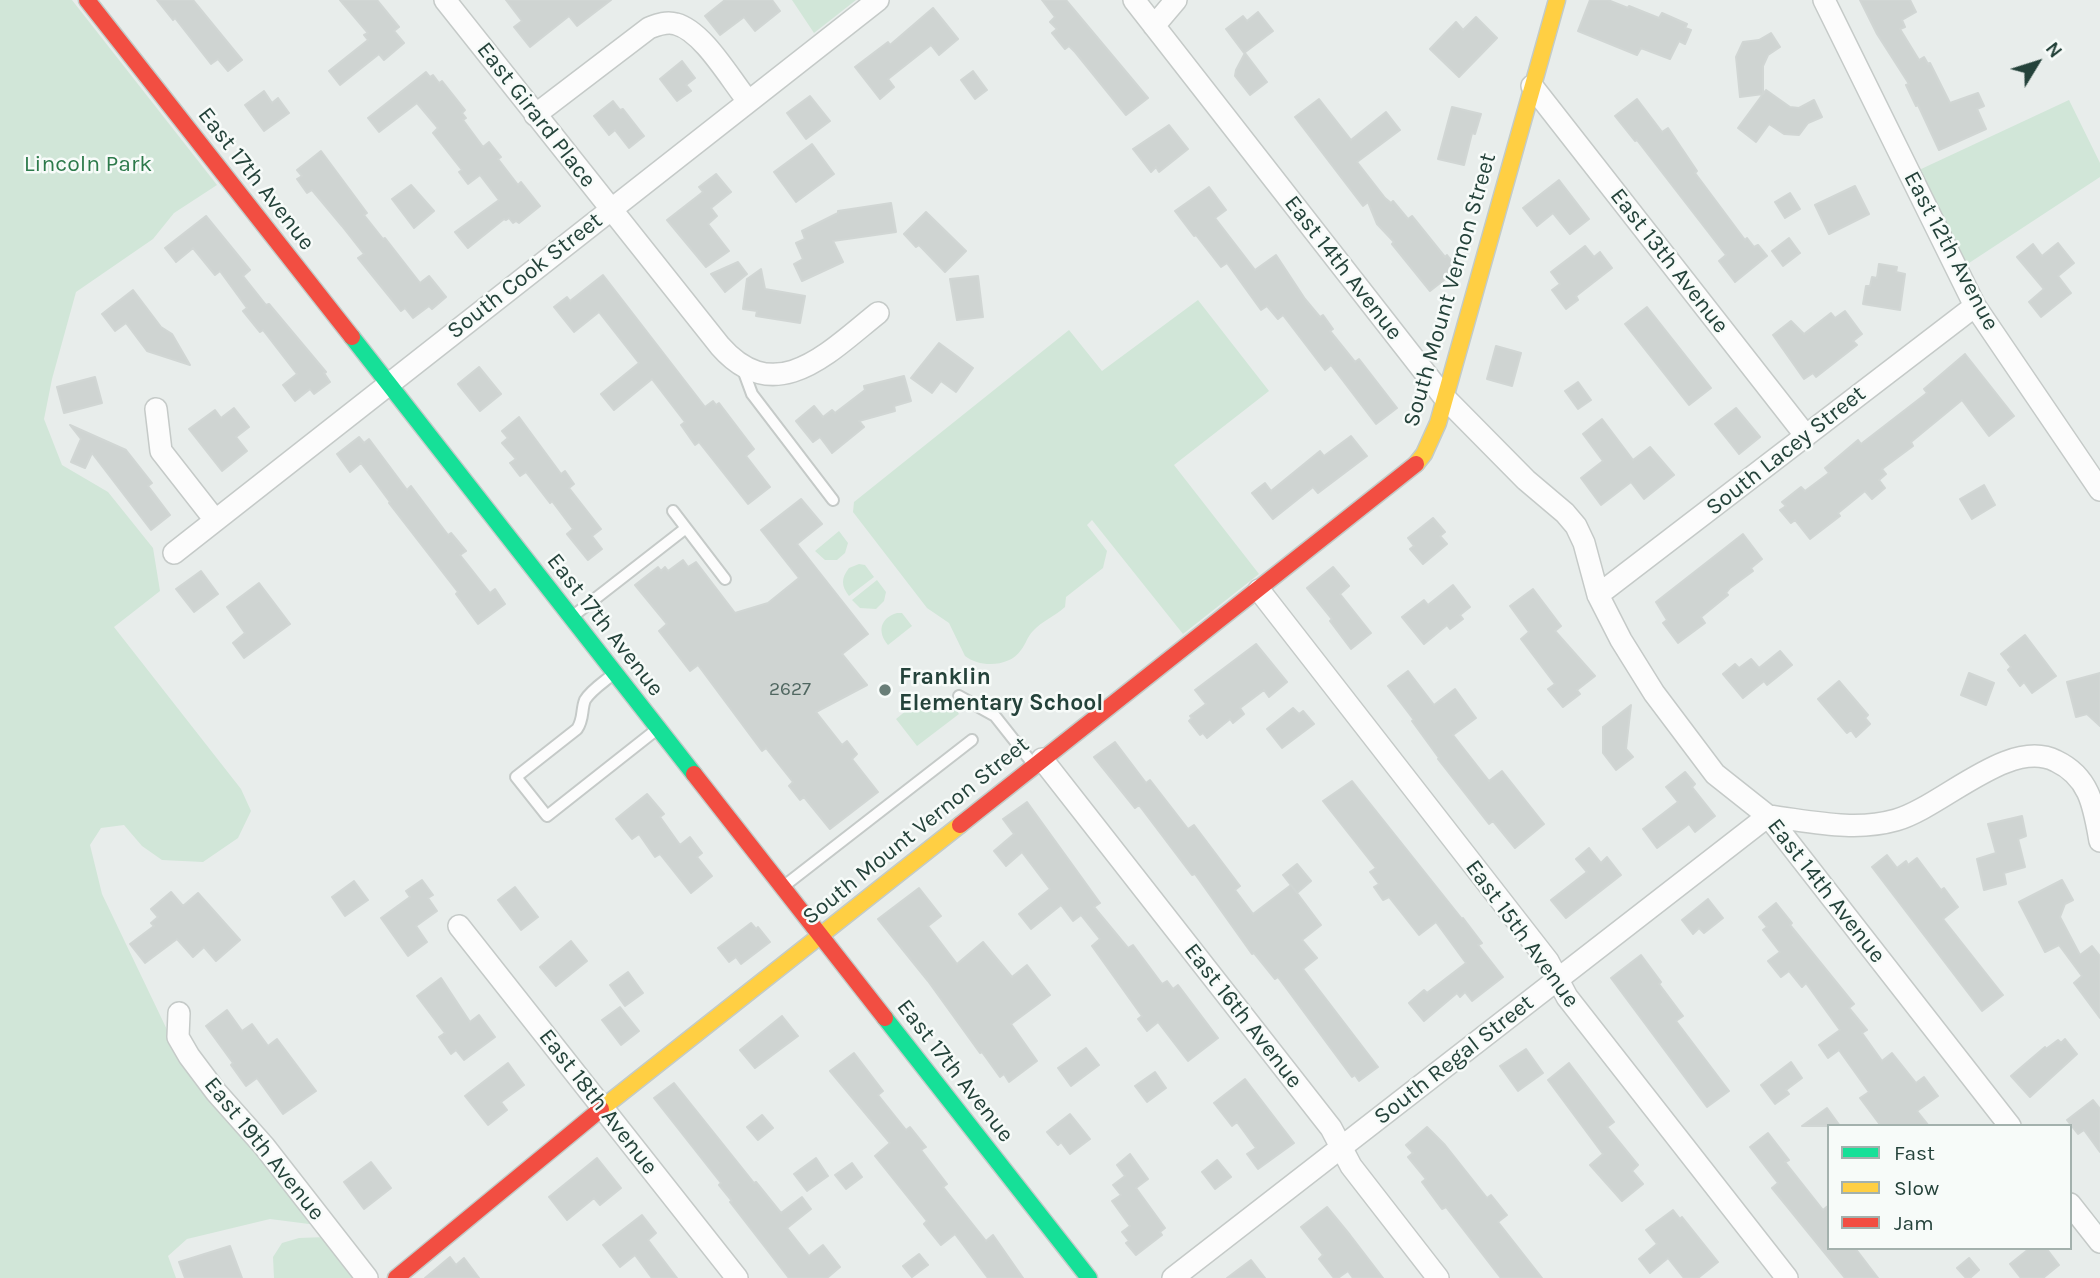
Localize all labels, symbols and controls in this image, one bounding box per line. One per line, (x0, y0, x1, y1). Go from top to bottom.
north arrow (2002, 28, 2072, 98)
street label: East Girard Place (471, 37, 601, 193)
text: N (2041, 38, 2066, 62)
street label: East 17th Avenue (192, 102, 320, 256)
park label: Lincoln Park (24, 150, 152, 178)
street label: South Mount Vernon Street (1398, 150, 1502, 430)
street label: East 12th Avenue (1897, 167, 2005, 335)
street label: East 13th Avenue (1604, 183, 1734, 339)
street label: East 14th Avenue (1278, 190, 1408, 346)
street label: South Cook Street (442, 207, 608, 345)
street label: South Lacey Street (1701, 380, 1871, 522)
street label: East 17th Avenue (541, 548, 669, 702)
place label: Franklin Elementary School (899, 663, 1103, 717)
house number: 2627 (769, 679, 811, 701)
marker: Franklin Elementary School (877, 682, 893, 698)
street label: South Mount Vernon Street (797, 731, 1035, 931)
street label: East 14th Avenue (1761, 813, 1891, 969)
street label: East 15th Avenue (1459, 855, 1585, 1013)
street label: East 16th Avenue (1178, 938, 1308, 1094)
street label: South Regal Street (1369, 989, 1539, 1131)
street label: East 17th Avenue (891, 994, 1019, 1148)
street label: East 18th Avenue (533, 1024, 663, 1180)
street label: East 19th Avenue (198, 1072, 330, 1226)
legend (1827, 1124, 2072, 1250)
text: Fast (1894, 1141, 1935, 1165)
text: Slow (1894, 1176, 1939, 1200)
text: Jam (1894, 1211, 1934, 1235)

